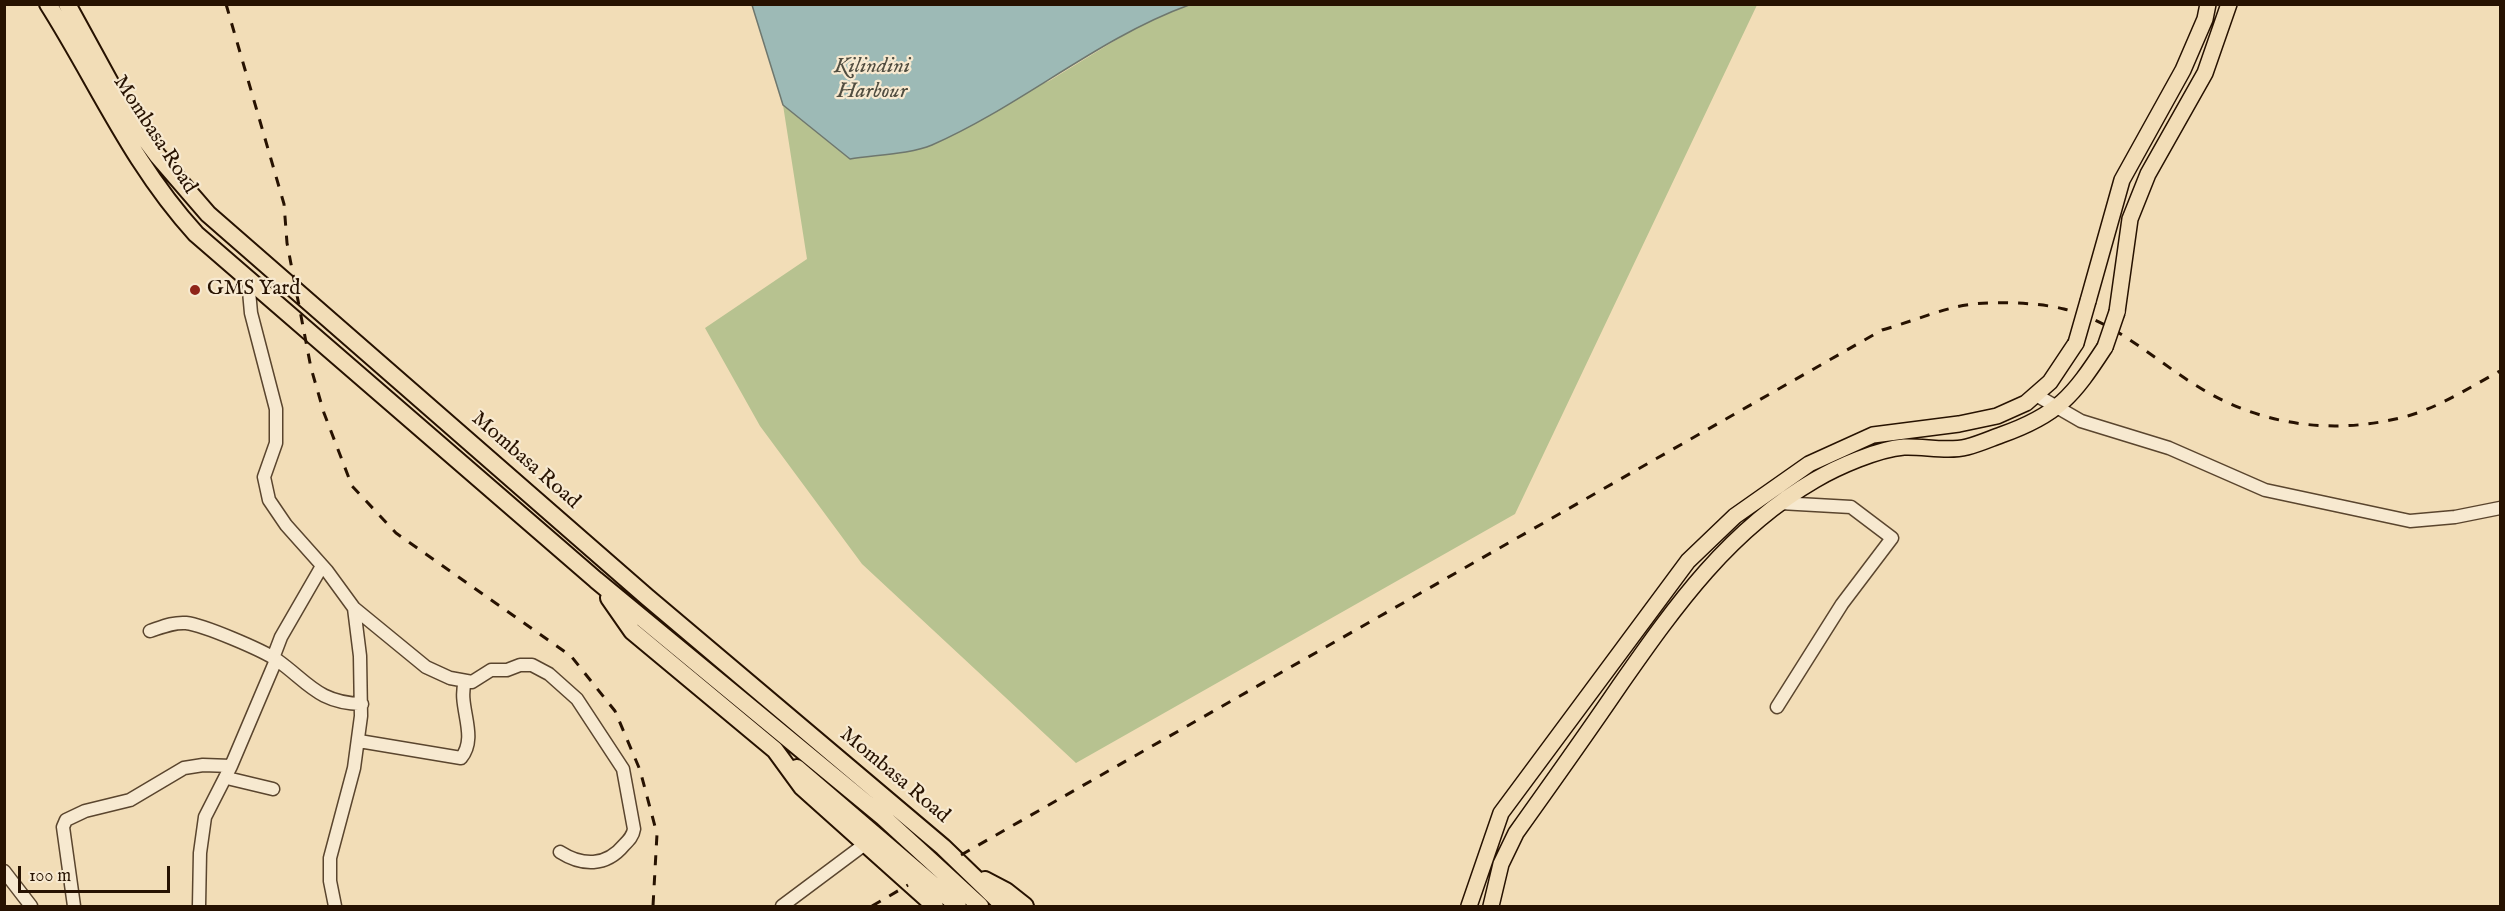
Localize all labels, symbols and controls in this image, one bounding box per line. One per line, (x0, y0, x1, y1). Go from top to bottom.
water label: Kilindini Harbour (834, 54, 910, 106)
street label: Mombasa Road (106, 71, 202, 199)
place label: GMS Yard (207, 277, 300, 303)
marker: GMS Yard (188, 283, 202, 297)
street label: Mombasa Road (465, 407, 585, 515)
street label: Mombasa Road (834, 723, 954, 829)
scale bar (21, 854, 172, 892)
text: 100 m (29, 865, 71, 888)

